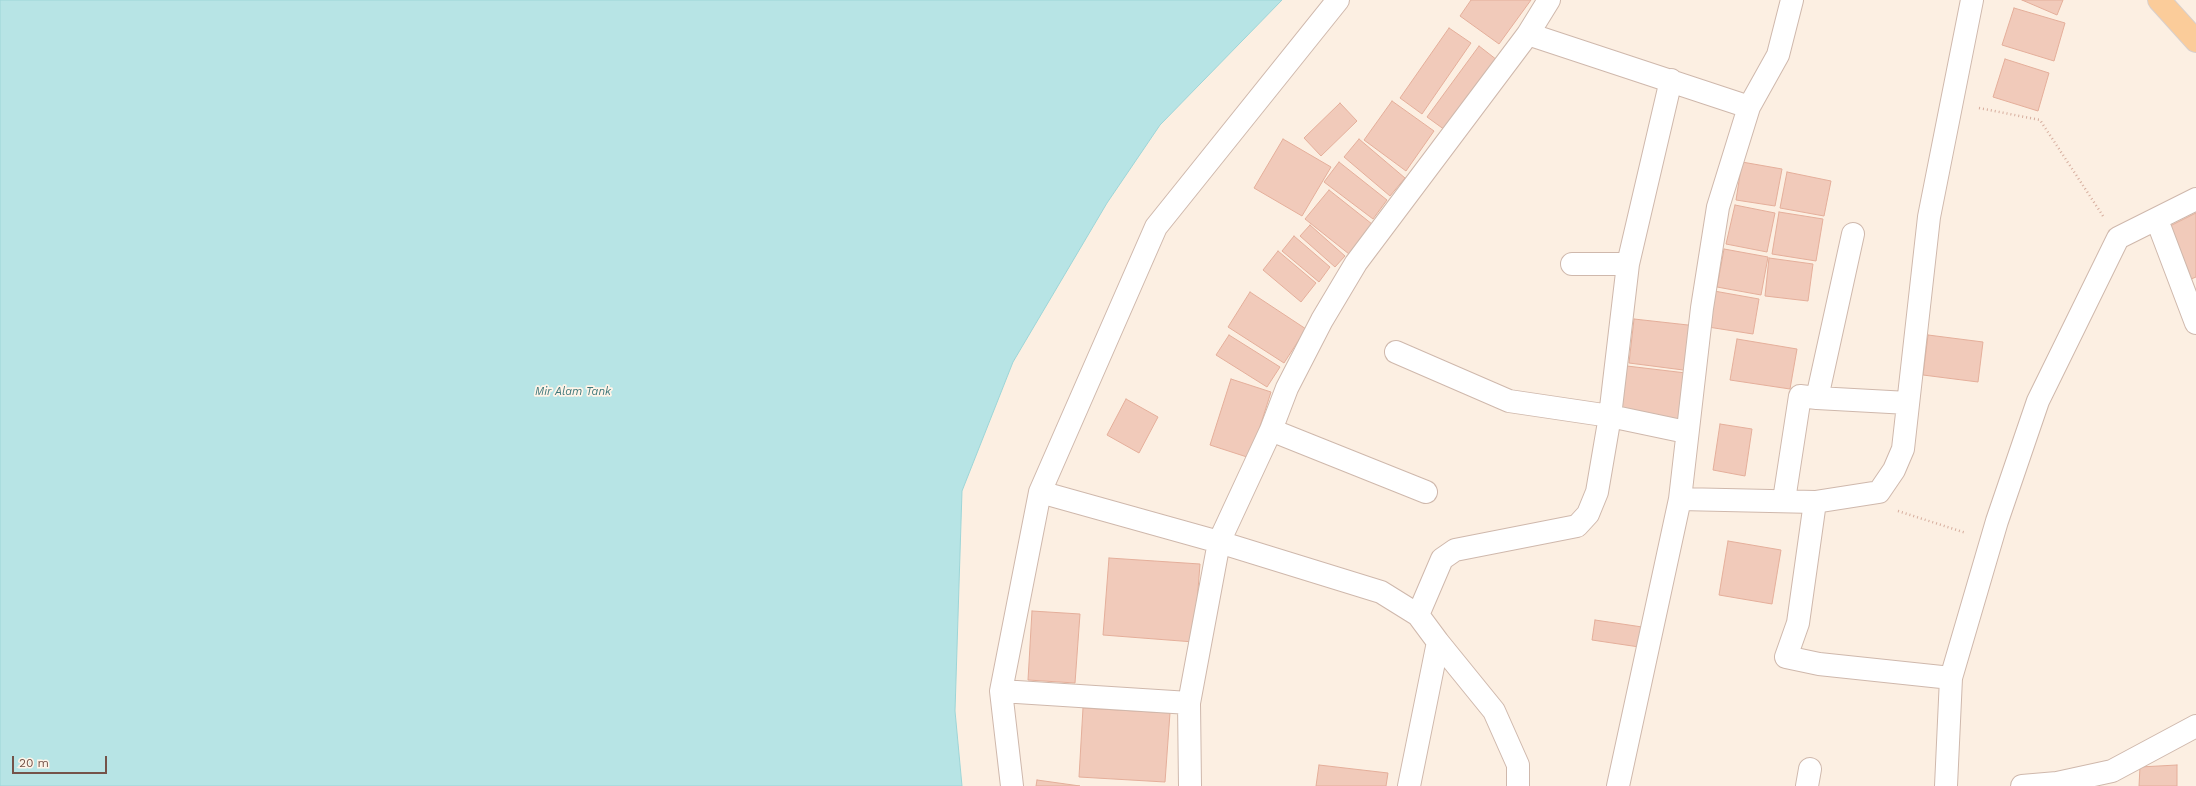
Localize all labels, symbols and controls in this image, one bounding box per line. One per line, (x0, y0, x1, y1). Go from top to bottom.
water label: Mir Alam Tank (535, 385, 611, 399)
scale bar (14, 748, 109, 774)
text: 20 m (19, 756, 49, 770)

